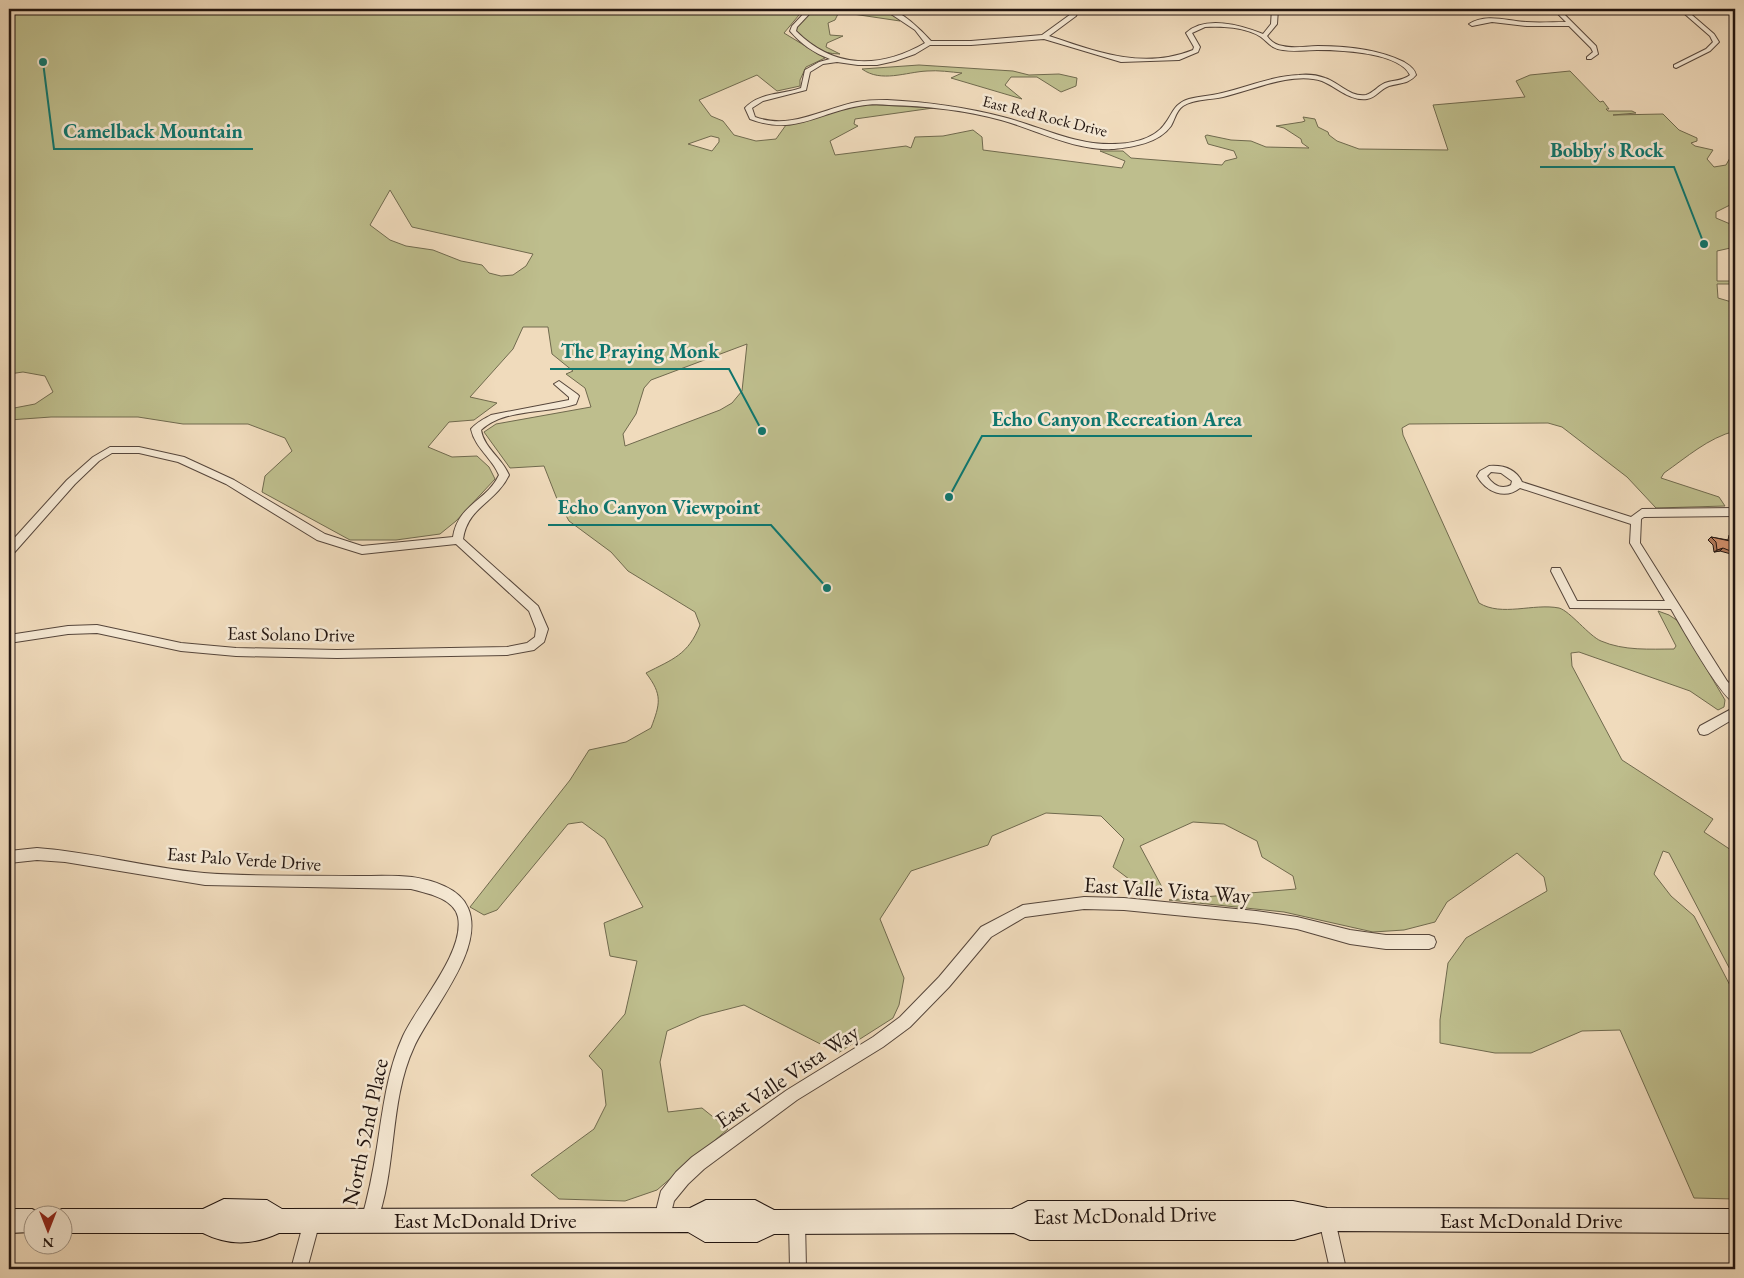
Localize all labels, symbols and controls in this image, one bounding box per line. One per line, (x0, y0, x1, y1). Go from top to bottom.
street label: East Red Rock Drive (980, 90, 1110, 142)
callout: Camelback Mountain (54, 114, 253, 149)
text: Camelback Mountain (63, 118, 243, 144)
callout: Bobby's Rock (1540, 132, 1674, 167)
text: Bobby's Rock (1550, 137, 1665, 163)
callout: The Praying Monk (550, 334, 729, 369)
text: The Praying Monk (561, 338, 720, 364)
callout: Echo Canyon Recreation Area (982, 401, 1252, 436)
text: Echo Canyon Recreation Area (992, 406, 1242, 432)
callout: Echo Canyon Viewpoint (548, 490, 771, 525)
text: Echo Canyon Viewpoint (558, 494, 761, 520)
street label: East Solano Drive (227, 620, 355, 648)
street label: East Palo Verde Drive (166, 841, 322, 877)
street label: East Valle Vista Way (1083, 870, 1252, 910)
street label: East Valle Vista Way (710, 1017, 865, 1135)
street label: North 52nd Place (335, 1055, 395, 1208)
street label: East McDonald Drive (1033, 1199, 1217, 1231)
north arrow (22, 1206, 72, 1256)
street label: East McDonald Drive (393, 1206, 577, 1235)
street label: East McDonald Drive (1439, 1206, 1623, 1235)
text: N (42, 1234, 54, 1252)

